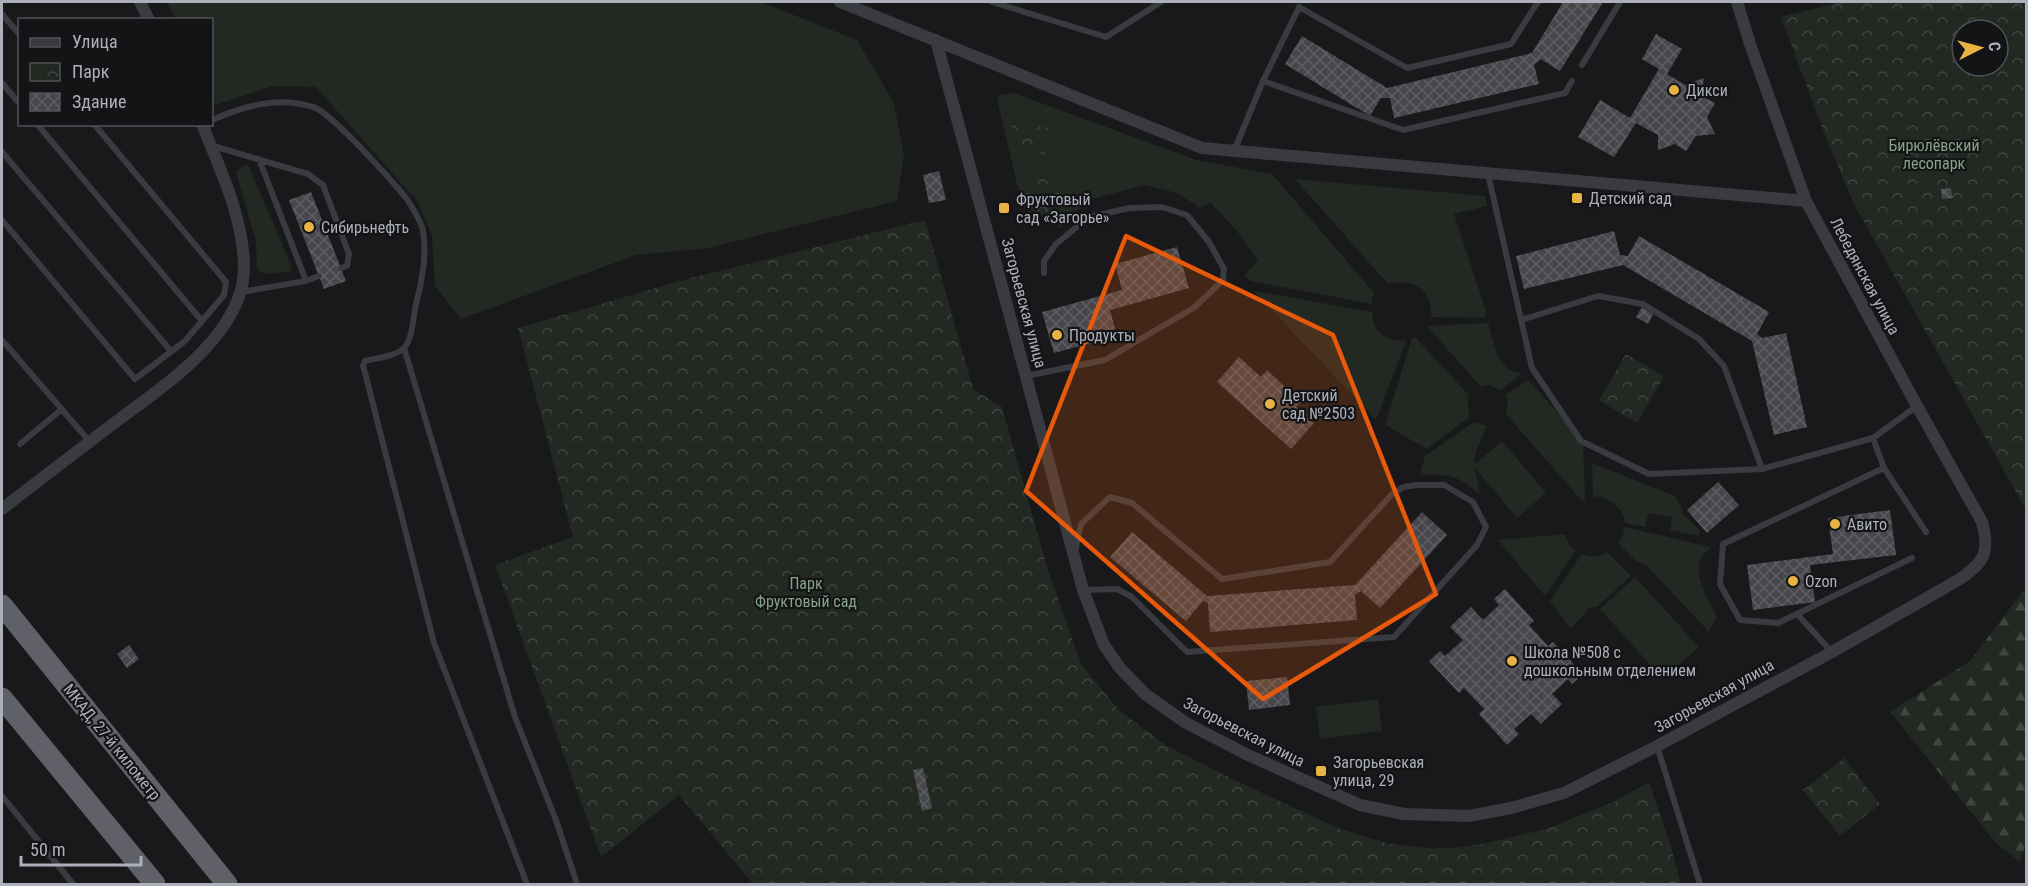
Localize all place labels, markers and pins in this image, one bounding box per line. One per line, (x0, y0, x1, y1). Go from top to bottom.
place label: Дикси (1686, 81, 1728, 100)
marker: Дикси (1667, 83, 1681, 97)
place label: Детский сад (1589, 189, 1672, 208)
place label: Фруктовый сад «Загорье» (1016, 190, 1110, 227)
marker: Детский сад (1570, 191, 1584, 205)
marker: Фруктовый сад «Загорье» (997, 201, 1011, 215)
place label: Сибирьнефть (321, 218, 409, 237)
marker: Сибирьнефть (302, 220, 316, 234)
place label: Продукты (1069, 326, 1135, 345)
marker: Продукты (1050, 328, 1064, 342)
place label: Детский сад №2503 (1282, 386, 1355, 423)
marker: Детский сад №2503 (1263, 397, 1277, 411)
place label: Авито (1847, 515, 1887, 534)
marker: Авито (1828, 517, 1842, 531)
place label: Ozon (1805, 572, 1837, 591)
marker: Ozon (1786, 574, 1800, 588)
place label: Школа №508 с дошкольным отделением (1524, 643, 1696, 680)
marker: Школа №508 с дошкольным отделением (1505, 654, 1519, 668)
place label: Загорьевская улица, 29 (1333, 753, 1424, 790)
marker: Загорьевская улица, 29 (1314, 764, 1328, 778)

